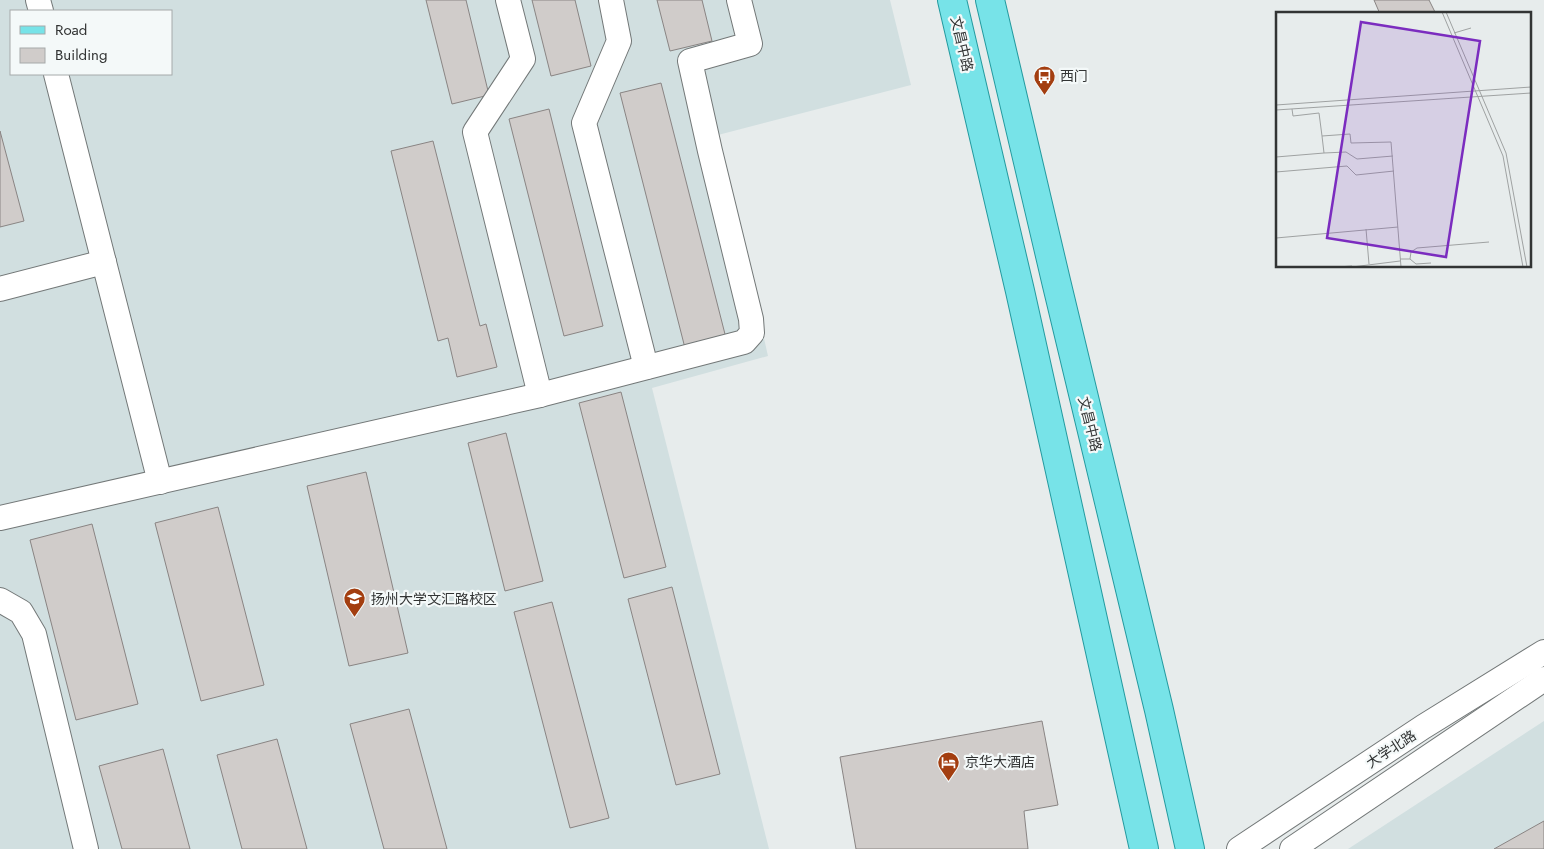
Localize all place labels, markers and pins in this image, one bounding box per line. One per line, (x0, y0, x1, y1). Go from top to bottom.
bus stop icon: 西门 (1032, 64, 1056, 95)
place label: 西门 (1060, 66, 1088, 86)
school or university icon: 扬州大学文汇路校区 (343, 587, 367, 618)
place label: 扬州大学文汇路校区 (371, 589, 497, 609)
hotel icon: 京华大酒店 (937, 750, 961, 781)
place label: 京华大酒店 (965, 752, 1035, 772)

